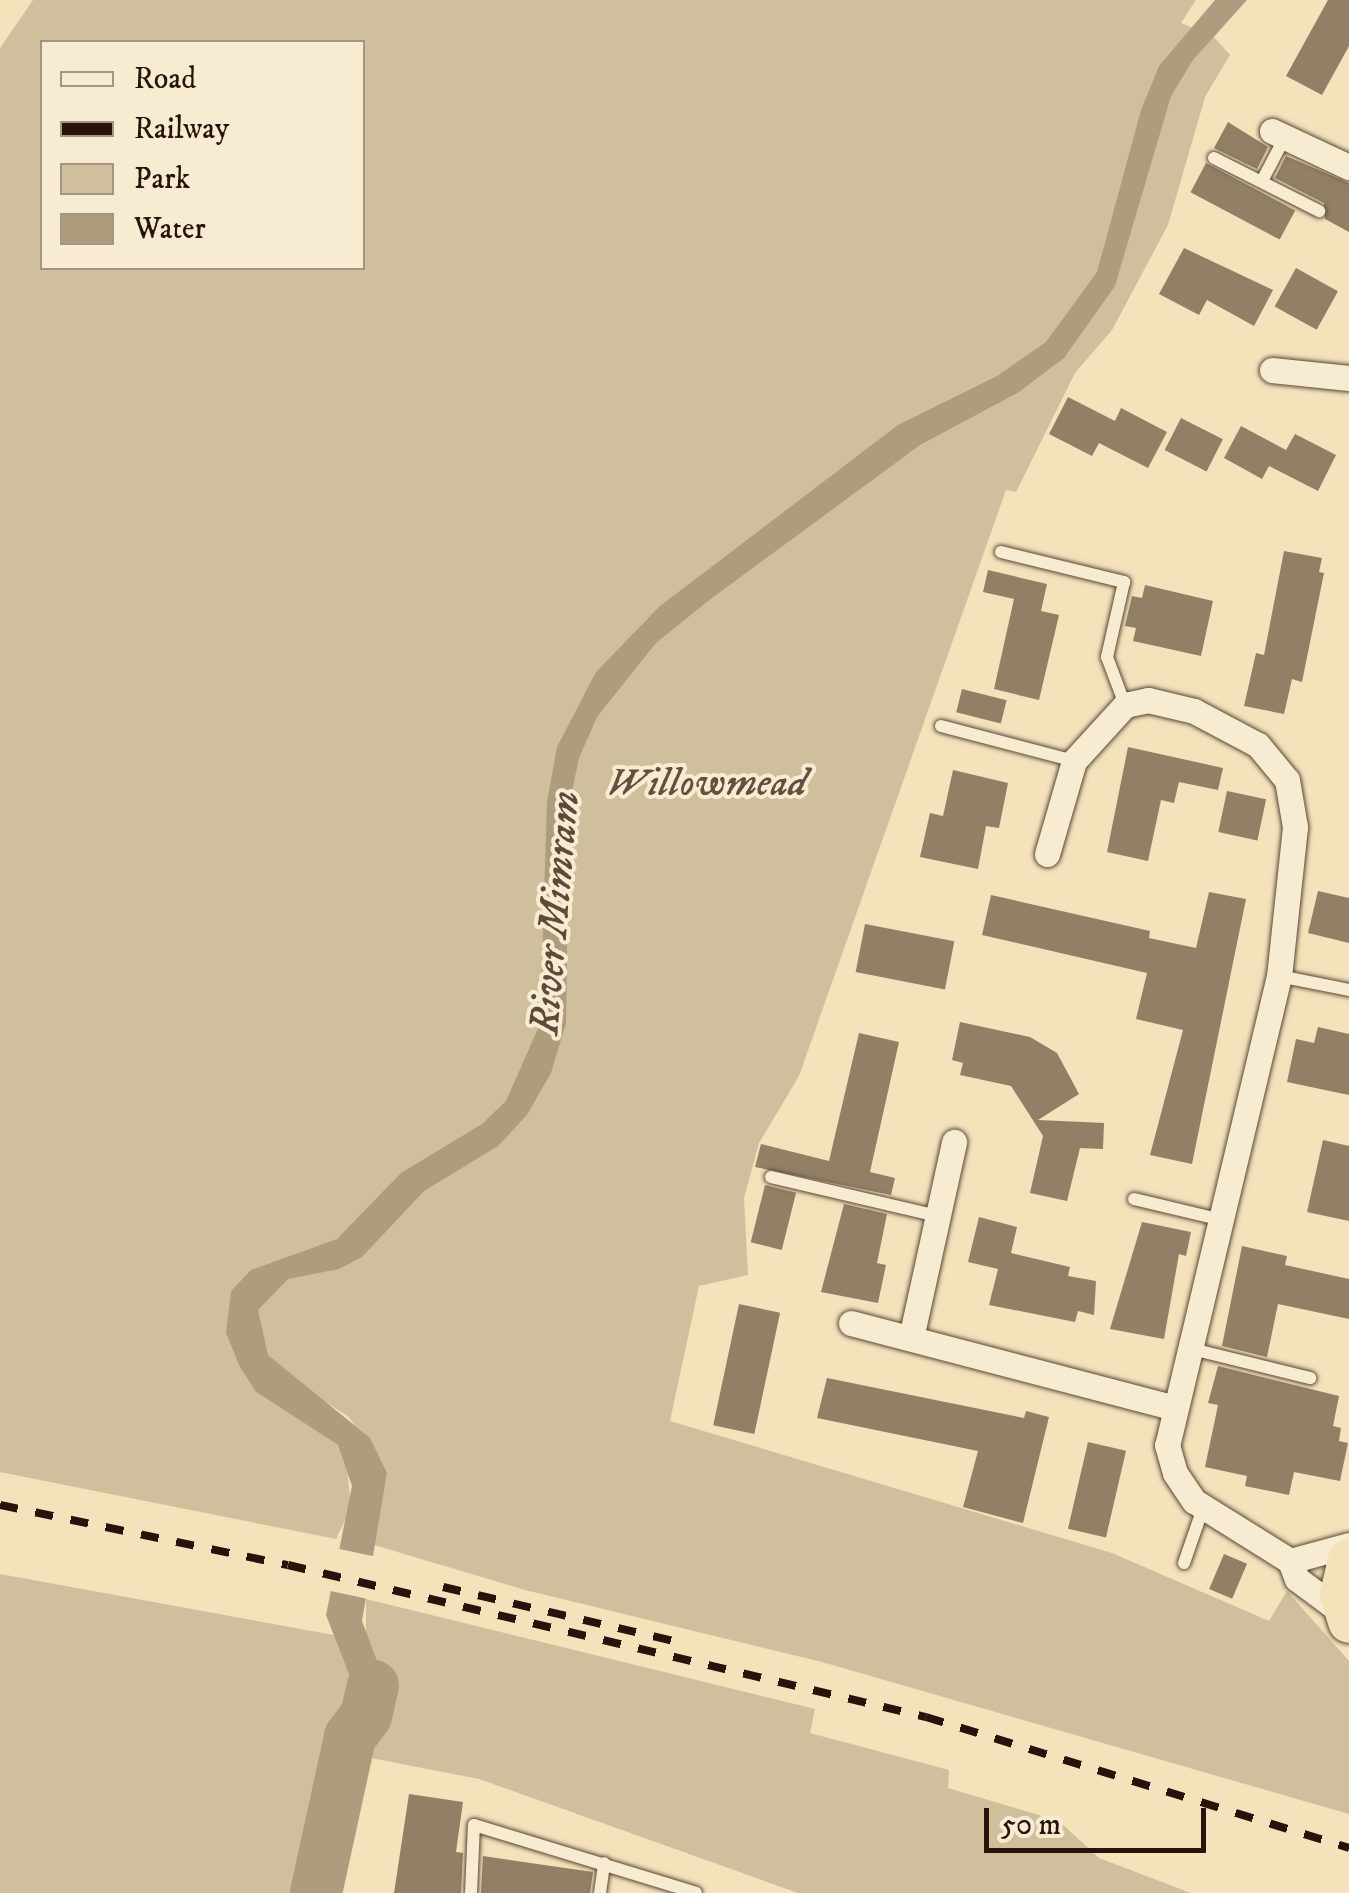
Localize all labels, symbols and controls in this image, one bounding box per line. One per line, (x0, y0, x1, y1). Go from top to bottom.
legend (40, 40, 365, 270)
text: Road (134, 61, 196, 98)
text: Railway (134, 111, 229, 148)
text: Park (134, 161, 190, 198)
text: Water (134, 211, 206, 248)
park label: Willowmead (607, 760, 807, 808)
water label: River Mimram (520, 789, 592, 1037)
scale bar (989, 1788, 1212, 1850)
text: 50 m (1001, 1807, 1061, 1844)

